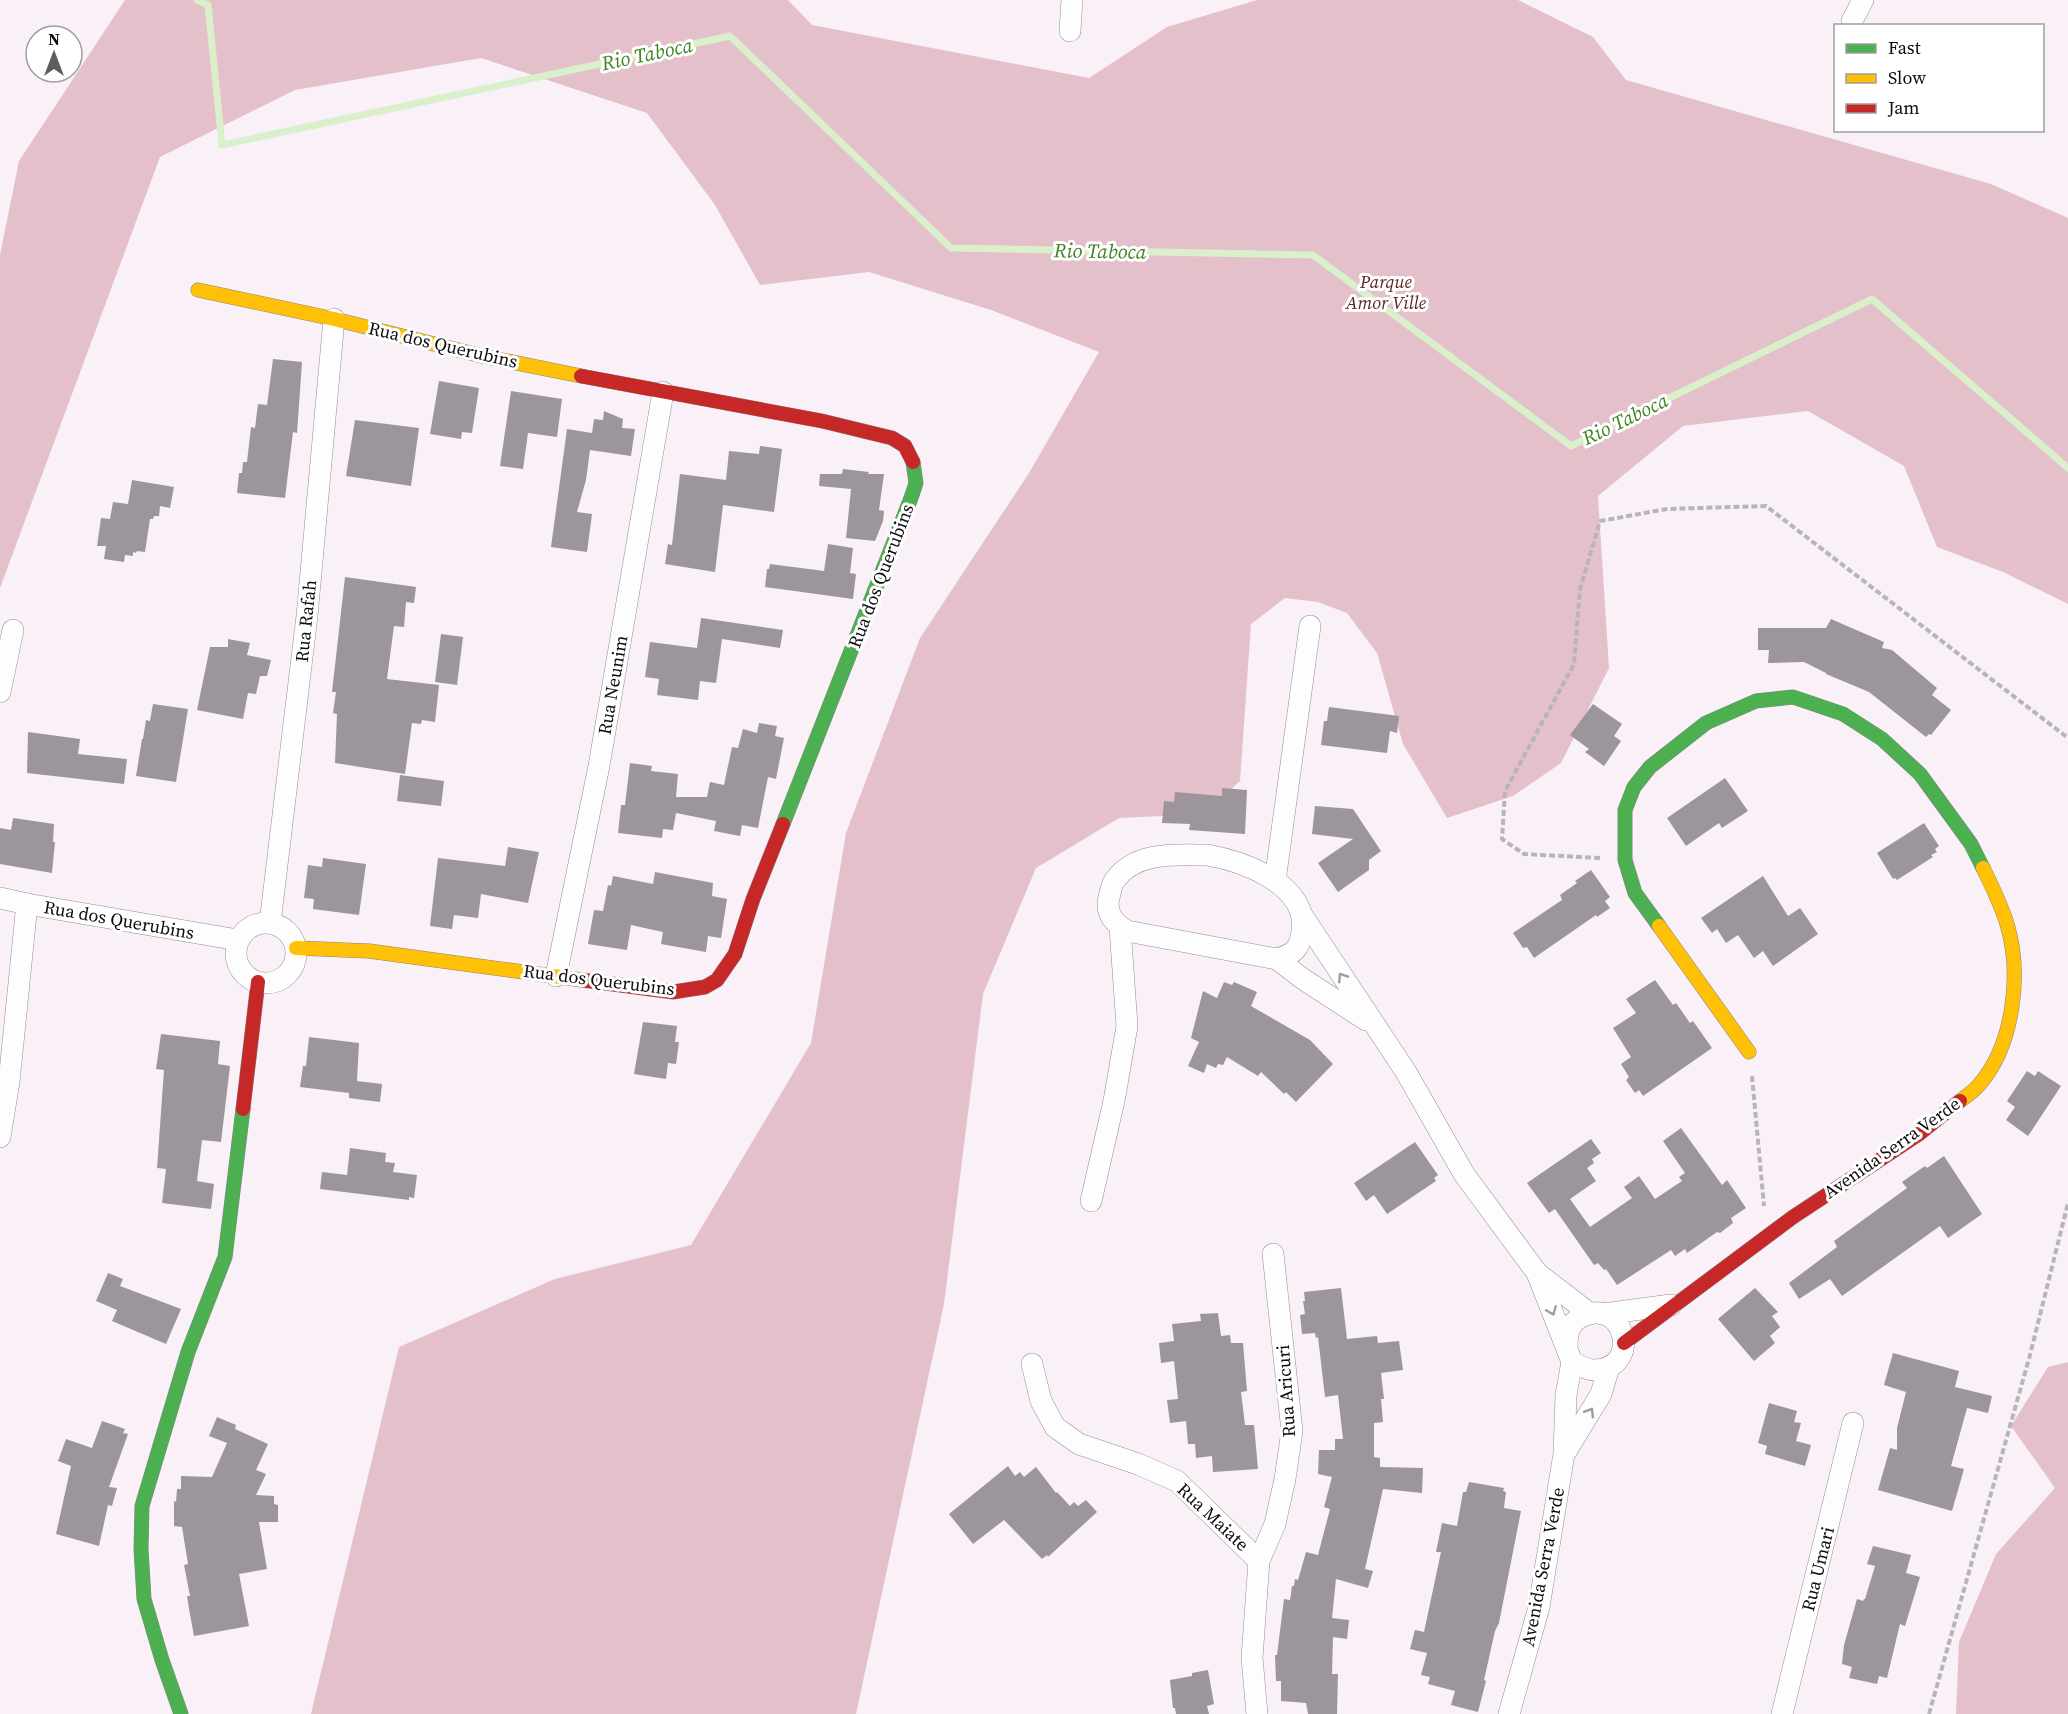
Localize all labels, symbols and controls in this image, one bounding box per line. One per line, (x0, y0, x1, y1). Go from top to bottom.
north arrow (24, 24, 84, 84)
legend (1834, 24, 2044, 132)
text: N (48, 28, 60, 50)
water label: Rio Taboca (598, 31, 696, 78)
text: Fast (1888, 35, 1921, 60)
text: Slow (1888, 65, 1926, 90)
text: Jam (1887, 95, 1920, 120)
water label: Rio Taboca (1053, 236, 1147, 266)
park label: Parque Amor Ville (1345, 269, 1427, 315)
street label: Rua dos Querubins (366, 315, 520, 374)
water label: Rio Taboca (1576, 386, 1673, 452)
street label: Rua dos Querubins (842, 500, 920, 651)
street label: Rua Rafah (289, 578, 322, 663)
street label: Rua Neunim (591, 633, 634, 737)
street label: Rua dos Querubins (42, 894, 196, 945)
street label: Rua dos Querubins (522, 958, 676, 1001)
one-way arrow (1338, 972, 1349, 983)
street label: Avenida Serra Verde (1818, 1091, 1965, 1204)
one-way arrow (1545, 1304, 1557, 1315)
street label: Rua Aricuri (1270, 1344, 1301, 1438)
one-way arrow (1583, 1408, 1595, 1418)
street label: Rua Maiate (1172, 1477, 1255, 1556)
street label: Avenida Serra Verde (1515, 1485, 1570, 1649)
street label: Rua Umari (1795, 1524, 1840, 1614)

